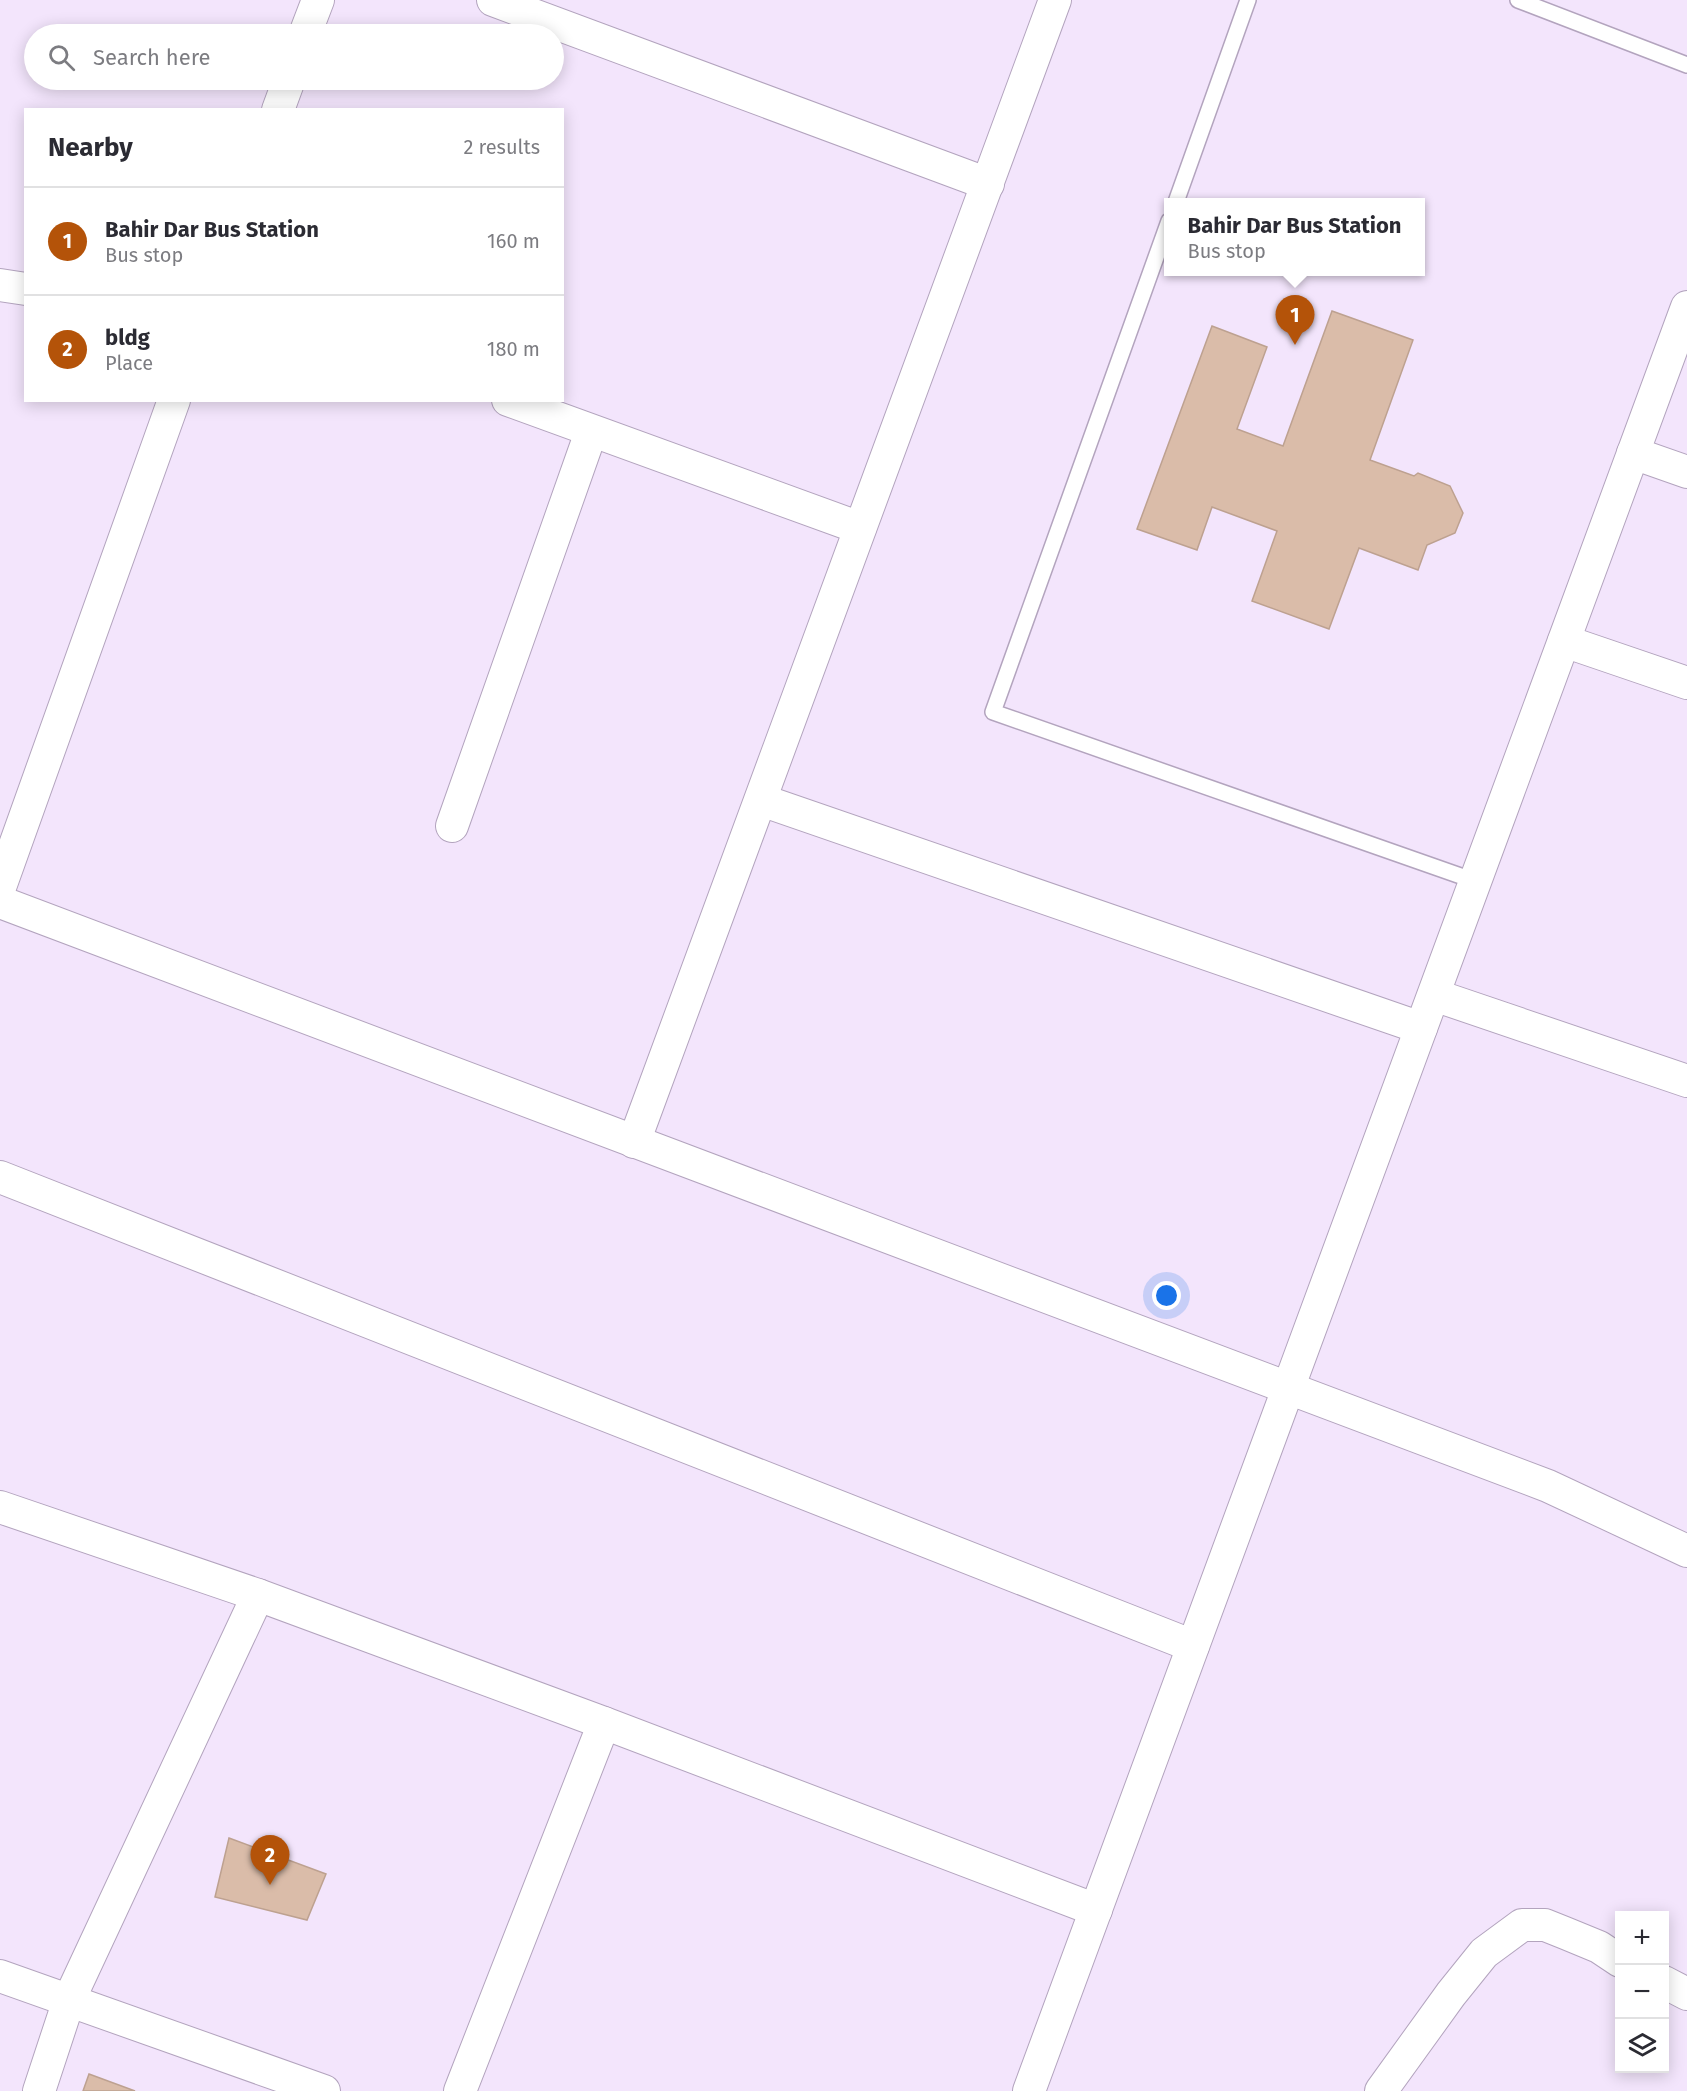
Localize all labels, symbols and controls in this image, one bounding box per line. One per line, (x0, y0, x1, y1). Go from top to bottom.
search box (24, 24, 564, 90)
icon: search (45, 41, 78, 74)
text: Search here (93, 44, 211, 71)
text: Nearby (48, 132, 133, 163)
text: 2 results (463, 135, 540, 159)
popup (1164, 198, 1425, 276)
text: Bahir Dar Bus Station (1188, 212, 1401, 239)
text: Bahir Dar Bus Station (105, 216, 319, 243)
text: 1 (63, 229, 72, 253)
text: 160 m (487, 229, 540, 253)
text: Bus stop (1188, 239, 1266, 263)
text: Bus stop (105, 243, 183, 267)
pin: 1 (1276, 296, 1314, 345)
text: bldg (105, 324, 150, 351)
text: 2 (62, 337, 73, 361)
text: 180 m (487, 337, 540, 361)
text: Place (105, 351, 153, 375)
your location (1152, 1281, 1181, 1310)
pin: 2 (250, 1836, 290, 1885)
map controls (1615, 1911, 1669, 2073)
button: + (1615, 1911, 1669, 1965)
button: − (1615, 1965, 1669, 2019)
button: layers (1615, 2019, 1669, 2073)

